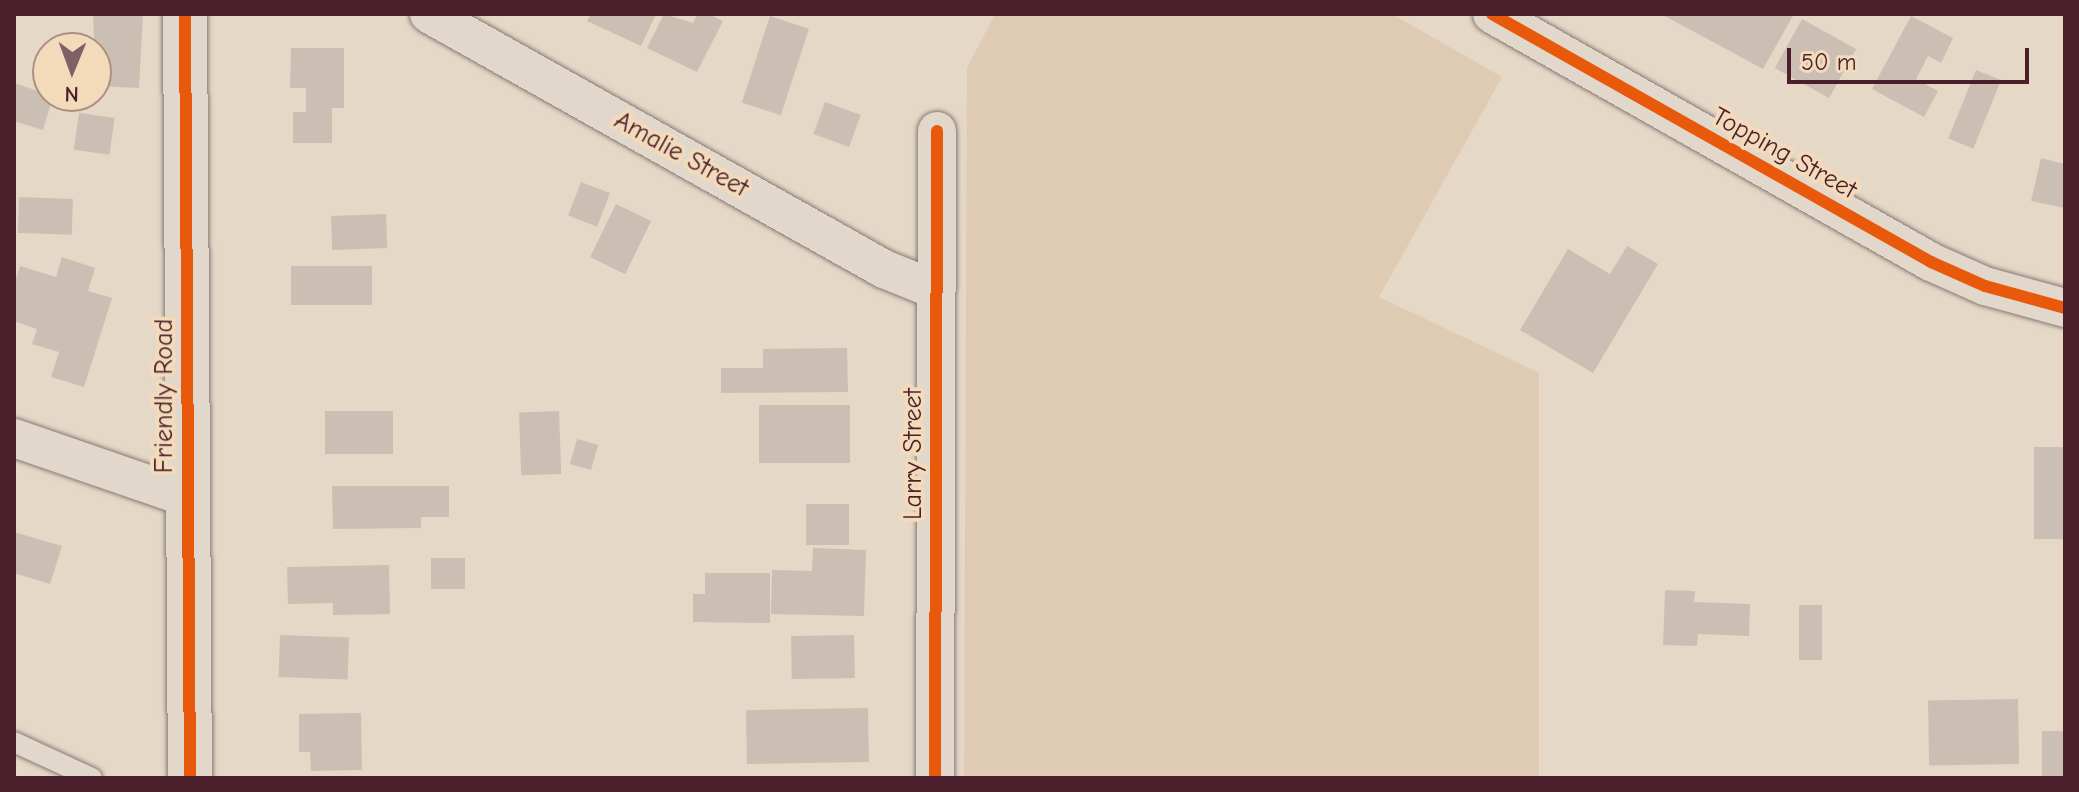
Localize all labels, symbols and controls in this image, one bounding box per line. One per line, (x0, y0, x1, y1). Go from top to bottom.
north arrow (32, 32, 112, 112)
scale bar (1791, 32, 2033, 82)
text: 50 m (1801, 48, 1857, 76)
text: N (64, 81, 79, 107)
street label: Topping Street (1706, 101, 1862, 207)
street label: Amalie Street (609, 105, 753, 205)
street label: Friendly Road (149, 319, 181, 473)
street label: Larry Street (898, 388, 930, 520)

